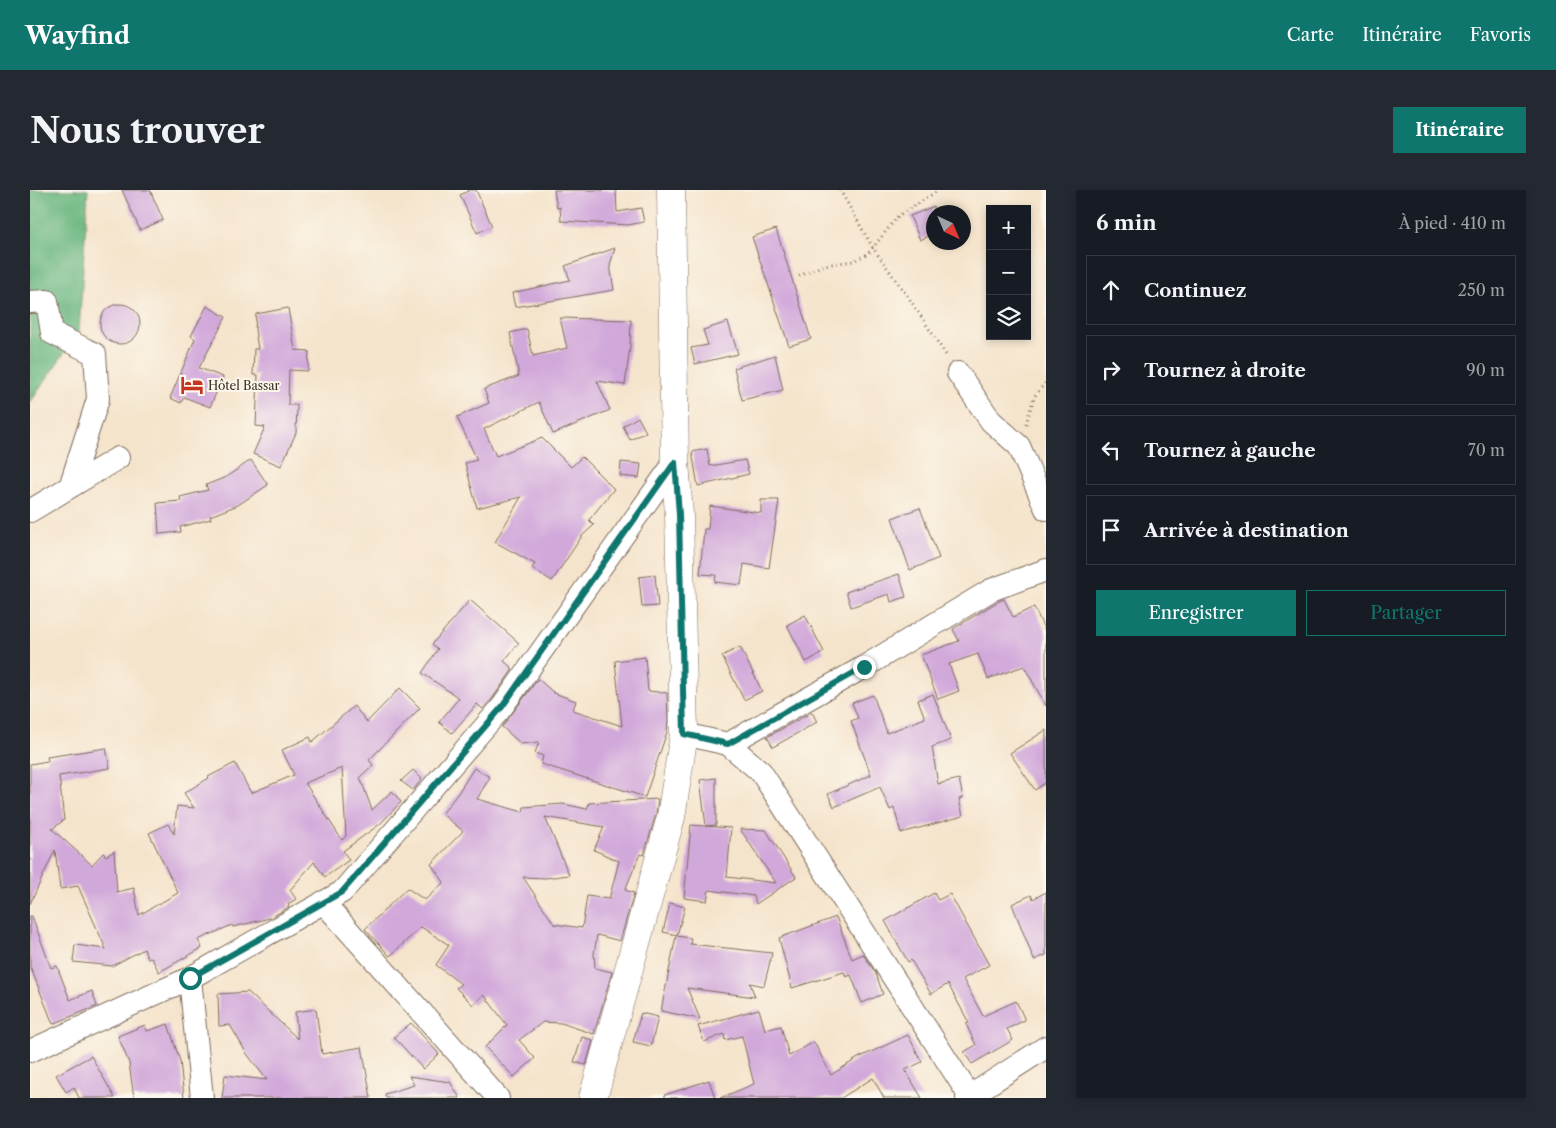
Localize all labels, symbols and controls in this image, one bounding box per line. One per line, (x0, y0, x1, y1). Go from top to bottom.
text: Wayfind (25, 21, 130, 50)
text: Carte (1287, 24, 1334, 46)
text: Itinéraire (1362, 24, 1442, 46)
text: Favoris (1470, 24, 1531, 46)
button: Itinéraire (1393, 107, 1526, 153)
text: Nous trouver (30, 109, 265, 152)
north arrow (926, 205, 971, 250)
map controls (986, 205, 1031, 340)
button: + (986, 205, 1031, 250)
text: 6 min (1096, 210, 1157, 235)
text: À pied · 410 m (1399, 213, 1506, 233)
button: − (986, 250, 1031, 295)
icon: ahead (1097, 276, 1125, 304)
text: Continuez (1144, 279, 1246, 302)
text: 250 m (1458, 280, 1505, 300)
button: layers (986, 295, 1031, 340)
icon: right (1097, 356, 1125, 384)
text: Tournez à droite (1144, 359, 1306, 382)
text: 90 m (1466, 360, 1505, 380)
hotel icon: Hôtel Bassar (179, 372, 205, 398)
place label: Hôtel Bassar (208, 378, 280, 393)
icon: left (1097, 436, 1125, 464)
text: Tournez à gauche (1144, 439, 1316, 462)
text: 70 m (1468, 440, 1505, 460)
icon: arrive (1097, 516, 1125, 544)
text: Arrivée à destination (1144, 519, 1349, 542)
button: Enregistrer (1096, 590, 1296, 636)
button: Partager (1306, 590, 1506, 636)
route end (853, 656, 876, 679)
route start (179, 967, 202, 990)

